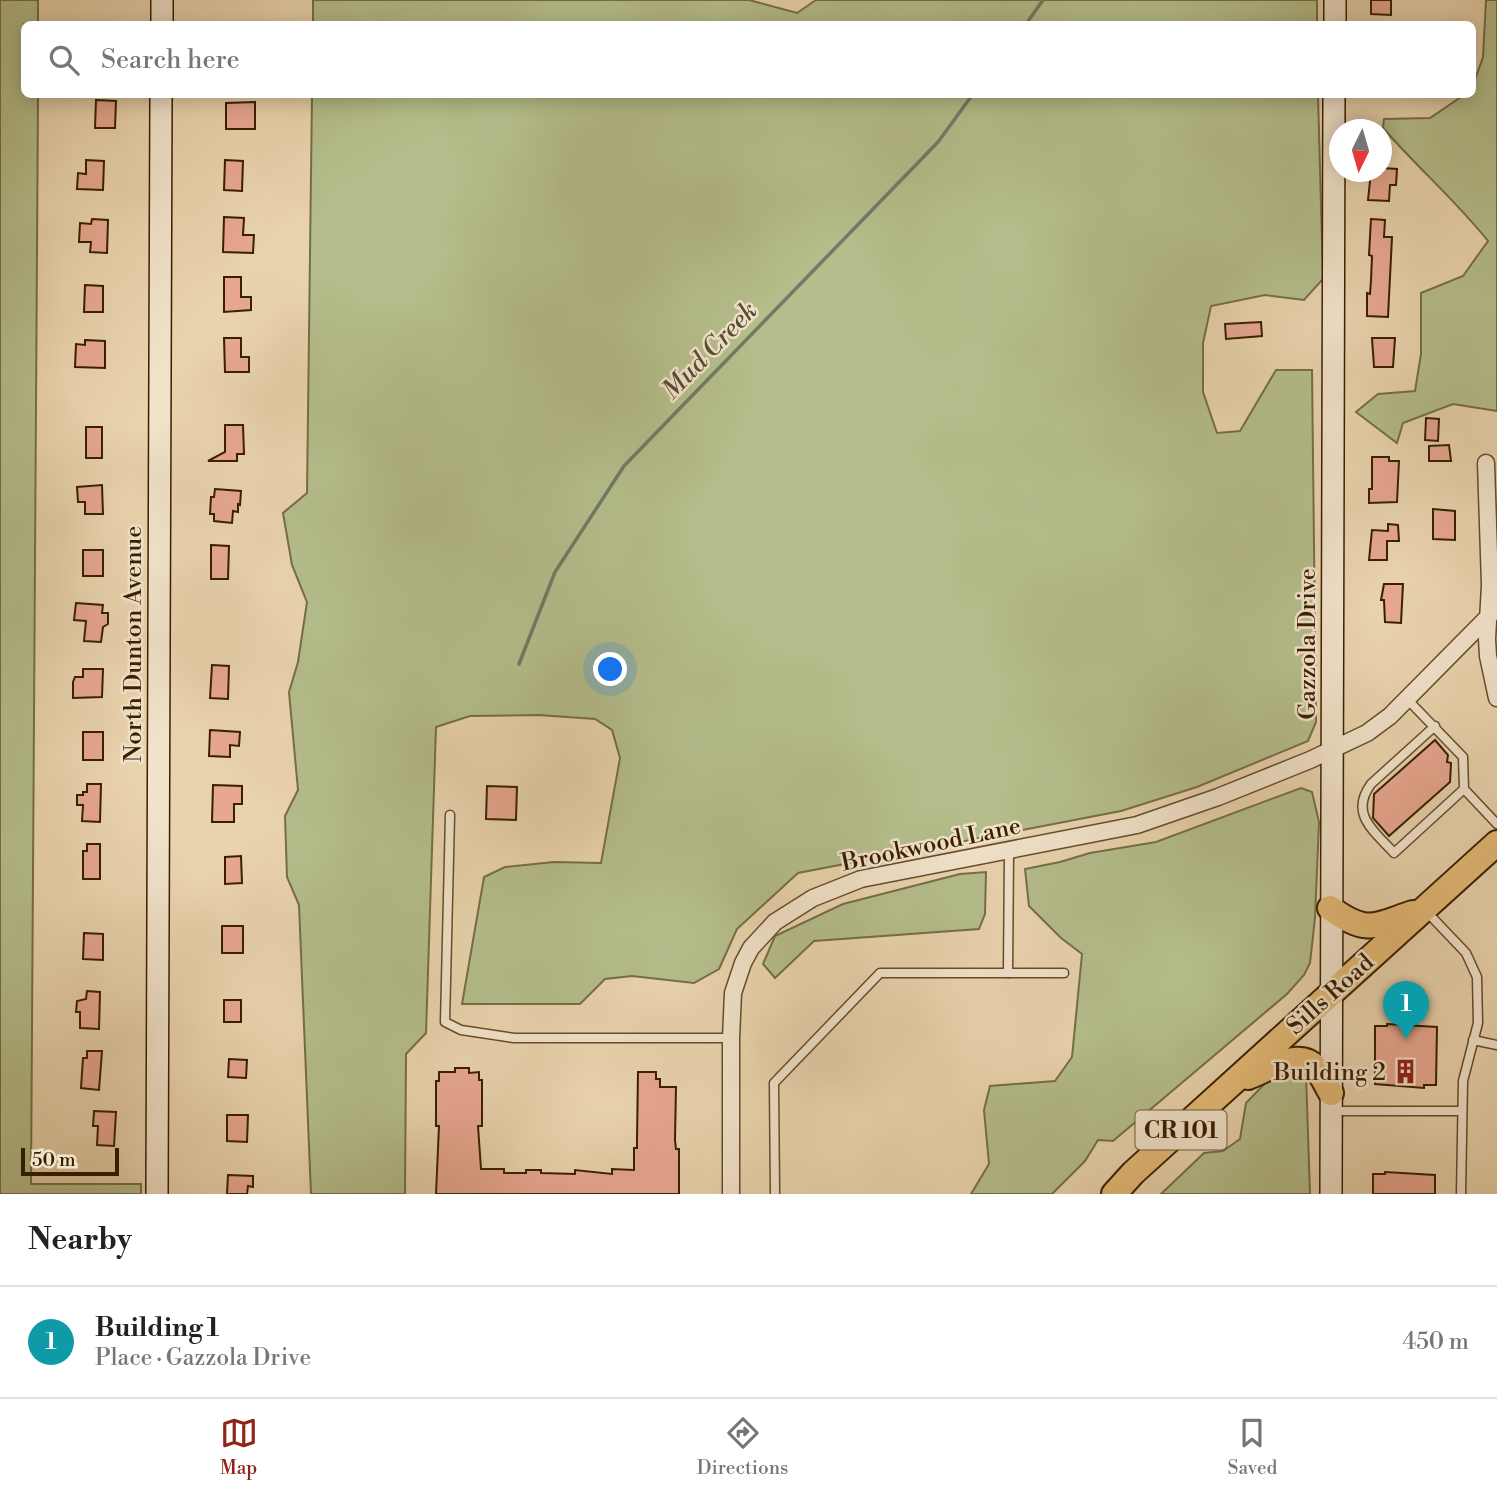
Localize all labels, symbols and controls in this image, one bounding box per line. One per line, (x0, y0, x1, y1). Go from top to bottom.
search box (21, 21, 1476, 98)
icon: search (45, 41, 83, 79)
text: Search here (101, 44, 240, 76)
north arrow (1329, 119, 1392, 182)
water label: Mud Creek (655, 295, 764, 406)
street label: North Dunton Avenue (119, 526, 149, 762)
street label: Gazzola Drive (1293, 568, 1323, 720)
your location (593, 652, 627, 686)
street label: Brookwood Lane (838, 811, 1024, 879)
street label: Sills Road (1281, 948, 1381, 1042)
pin: 1 (1383, 981, 1429, 1039)
place label: Building 2 (1273, 1058, 1386, 1088)
building icon: Building 2 (1392, 1058, 1420, 1086)
road number: CR 101 (1136, 1110, 1226, 1149)
scale bar (21, 1145, 119, 1177)
text: 50 m (32, 1148, 76, 1172)
text: Nearby (28, 1221, 132, 1259)
text: Building 1 (95, 1312, 219, 1344)
text: 1 (45, 1328, 57, 1356)
text: 450 m (1403, 1328, 1469, 1356)
text: Place · Gazzola Drive (95, 1344, 311, 1372)
tab: Map (220, 1414, 258, 1480)
tab: Directions (697, 1414, 788, 1480)
tab: Saved (1228, 1414, 1277, 1480)

